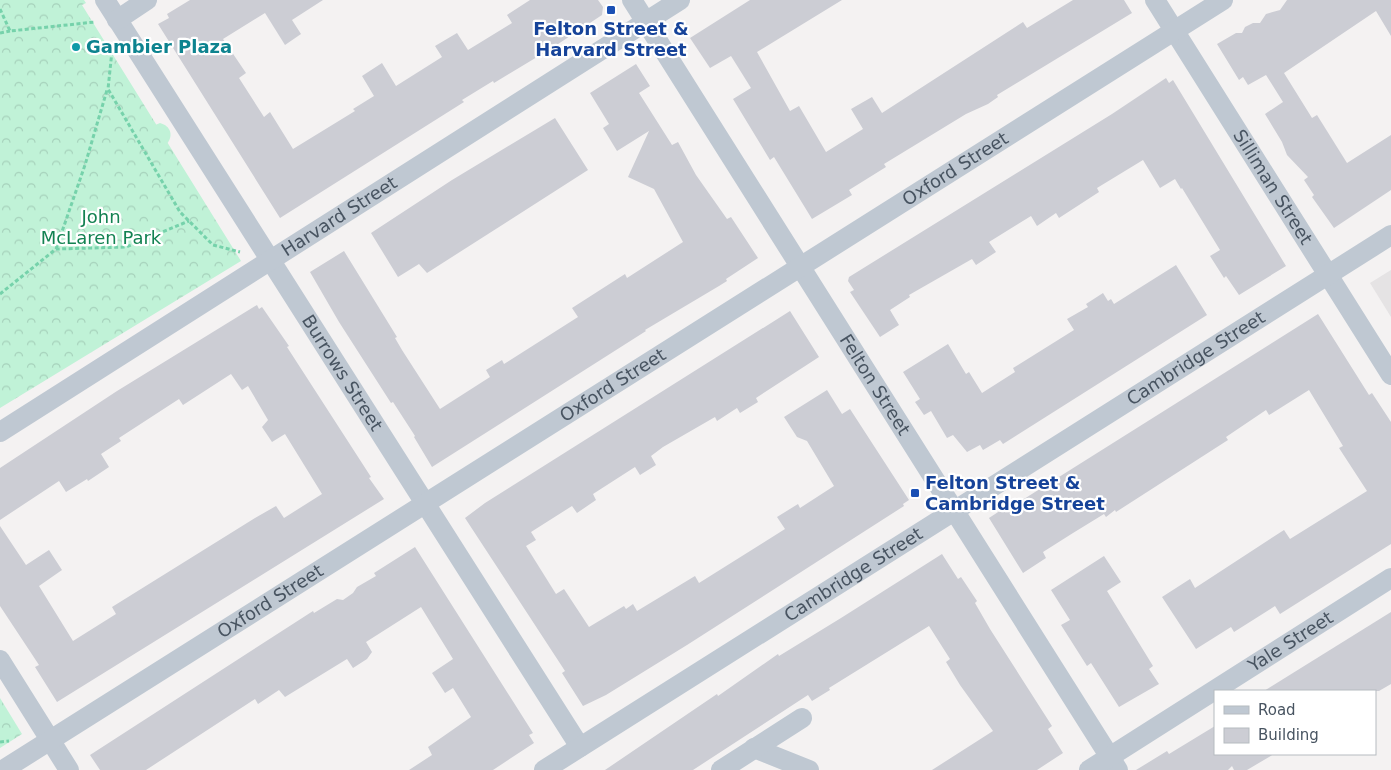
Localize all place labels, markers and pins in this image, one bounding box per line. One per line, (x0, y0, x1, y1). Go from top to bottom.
marker: Felton Street & Harvard Street (605, 4, 617, 16)
place label: Felton Street & Harvard Street (533, 18, 689, 60)
place label: Gambier Plaza (86, 36, 232, 57)
marker: Gambier Plaza (70, 41, 82, 53)
place label: Felton Street & Cambridge Street (925, 472, 1105, 514)
marker: Felton Street & Cambridge Street (909, 487, 921, 499)

